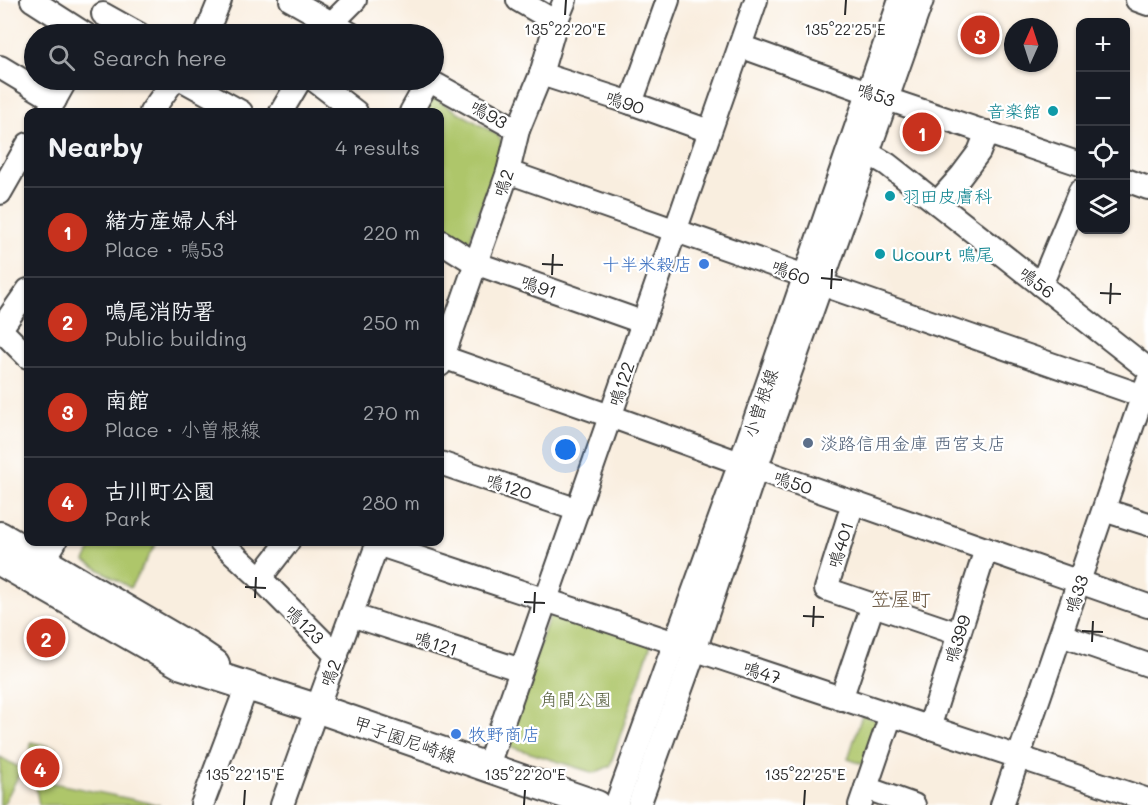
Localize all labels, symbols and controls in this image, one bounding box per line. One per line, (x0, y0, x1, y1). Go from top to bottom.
pin: 3 (960, 12, 1000, 57)
north arrow (1004, 18, 1058, 72)
map controls (1076, 18, 1130, 234)
button: + (1076, 18, 1130, 72)
text: 135°22'20"E (524, 19, 606, 39)
text: 135°22'25"E (804, 19, 886, 39)
search box (24, 24, 444, 90)
icon: search (45, 41, 78, 74)
text: Search here (93, 43, 227, 72)
button: − (1076, 72, 1130, 126)
street label: 鳴53 (854, 76, 898, 112)
street label: 鳴90 (602, 84, 648, 120)
street label: 鳴93 (466, 94, 512, 134)
place label: 音楽館 (987, 99, 1041, 123)
marker: 音楽館 (1046, 104, 1060, 118)
pin: 1 (902, 110, 942, 154)
button: locate (1076, 126, 1130, 180)
text: Nearby (48, 130, 143, 164)
text: 4 results (335, 134, 420, 160)
street label: 鳴2 (487, 166, 519, 200)
button: layers (1076, 180, 1130, 234)
place label: 羽田皮膚科 (902, 184, 992, 208)
marker: 羽田皮膚科 (883, 189, 897, 203)
text: 緒方産婦人科 (105, 205, 237, 234)
text: 1 (63, 219, 72, 245)
text: 220 m (363, 219, 420, 245)
text: Place · 鳴53 (105, 236, 224, 262)
place label: Ucourt 鳴尾 (892, 242, 994, 266)
marker: Ucourt 鳴尾 (873, 247, 887, 261)
place label: 十半米穀店 (602, 252, 692, 276)
street label: 鳴60 (768, 253, 814, 291)
marker: 十半米穀店 (697, 257, 711, 271)
street label: 鳴56 (1014, 260, 1060, 304)
street label: 鳴91 (518, 268, 560, 304)
text: 鳴尾消防署 (105, 296, 215, 325)
text: 2 (62, 309, 73, 335)
text: 250 m (363, 309, 420, 335)
text: Public building (105, 325, 247, 351)
street label: 鳴122 (602, 358, 640, 410)
street label: 小曽根線 (737, 365, 783, 441)
text: 南館 (105, 385, 149, 414)
text: 3 (62, 399, 74, 425)
text: 270 m (363, 399, 420, 425)
text: Place · 小曽根線 (105, 416, 260, 442)
place label: 淡路信用金庫 西宮支店 (820, 431, 1006, 455)
your location (551, 435, 580, 464)
marker: 淡路信用金庫 西宮支店 (801, 436, 815, 450)
street label: 鳴50 (770, 464, 816, 500)
street label: 鳴120 (483, 467, 535, 505)
text: 古川町公園 (105, 476, 215, 505)
text: 4 (61, 489, 74, 515)
text: 280 m (362, 489, 420, 515)
text: Park (105, 505, 150, 531)
street label: 鳴401 (821, 519, 859, 571)
street label: 鳴33 (1058, 572, 1094, 616)
district label: 笠屋町 (871, 585, 931, 611)
street label: 鳴123 (280, 599, 330, 649)
street label: 鳴399 (938, 611, 976, 666)
pin: 2 (26, 616, 66, 660)
street label: 鳴121 (411, 625, 461, 661)
street label: 鳴47 (740, 655, 784, 689)
street label: 鳴2 (314, 656, 346, 690)
park label: 角間公園 (540, 687, 612, 711)
street label: 甲子園尼崎線 (350, 710, 460, 768)
place label: 牧野商店 (468, 722, 540, 746)
marker: 牧野商店 (449, 727, 463, 741)
pin: 4 (20, 746, 60, 790)
text: 135°22'15"E (205, 764, 285, 784)
text: 135°22'20"E (484, 764, 566, 784)
text: 135°22'25"E (764, 764, 846, 784)

